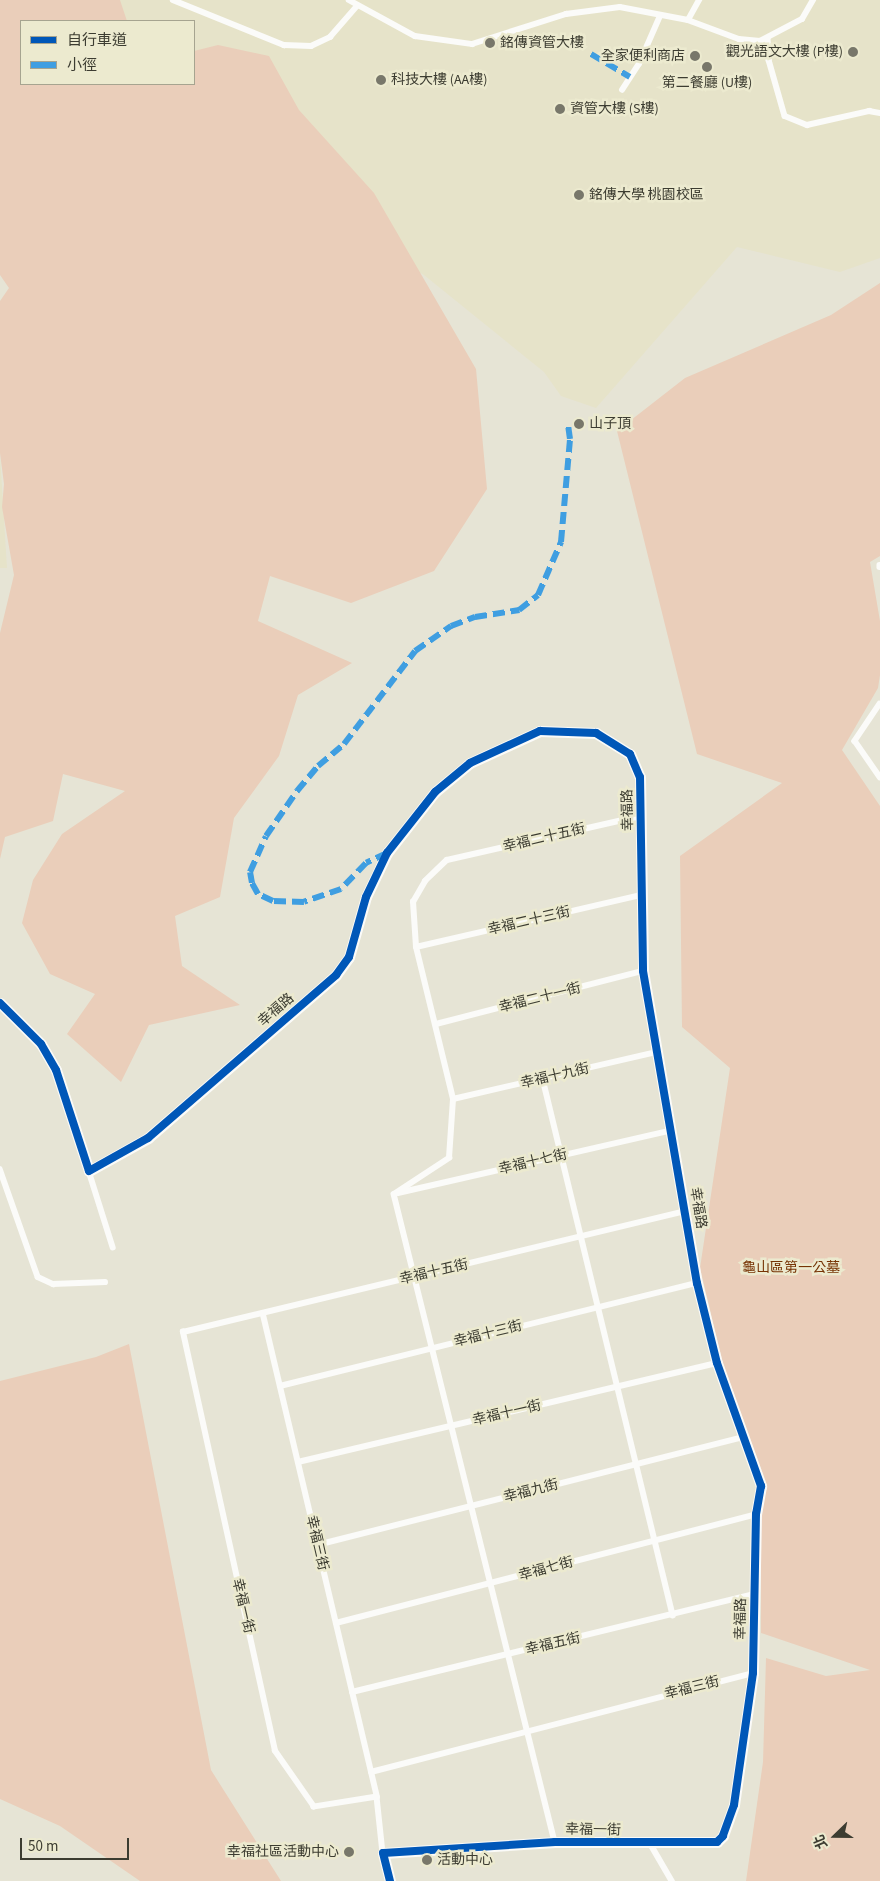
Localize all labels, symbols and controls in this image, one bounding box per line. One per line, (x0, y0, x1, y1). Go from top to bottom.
legend (20, 20, 195, 85)
text: 自行車道 (67, 30, 127, 51)
place label: 銘傳資管大樓 (500, 35, 584, 51)
marker: 銘傳資管大樓 (484, 37, 496, 49)
place label: 觀光語文大樓 (P樓) (726, 44, 843, 60)
marker: 觀光語文大樓 (P樓) (847, 46, 859, 58)
place label: 全家便利商店 (601, 48, 685, 64)
marker: 全家便利商店 (689, 50, 701, 62)
text: 小徑 (67, 55, 97, 76)
marker: 第二餐廳 (U樓) (701, 61, 713, 73)
place label: 科技大樓 (AA樓) (391, 72, 487, 88)
marker: 科技大樓 (AA樓) (375, 74, 387, 86)
place label: 第二餐廳 (U樓) (662, 75, 752, 91)
place label: 資管大樓 (S樓) (570, 101, 659, 117)
marker: 資管大樓 (S樓) (554, 103, 566, 115)
place label: 銘傳大學 桃園校區 (589, 187, 704, 203)
marker: 銘傳大學 桃園校區 (573, 189, 585, 201)
place label: 山子頂 (589, 416, 631, 432)
marker: 山子頂 (573, 418, 585, 430)
street label: 幸福路 (619, 789, 637, 831)
street label: 幸福二十五街 (501, 820, 587, 856)
street label: 幸福二十三街 (486, 903, 572, 939)
street label: 幸福二十一街 (497, 980, 583, 1016)
street label: 幸福路 (255, 990, 297, 1030)
street label: 幸福十九街 (519, 1060, 591, 1092)
street label: 幸福十七街 (497, 1146, 569, 1178)
street label: 幸福路 (686, 1186, 710, 1230)
street label: 幸福十五街 (398, 1256, 470, 1288)
park label: 龜山區第一公墓 (742, 1260, 840, 1276)
street label: 幸福十三街 (452, 1317, 524, 1351)
street label: 幸福十一街 (471, 1397, 543, 1429)
street label: 幸福九街 (502, 1476, 560, 1506)
street label: 幸福三街 (303, 1514, 331, 1572)
street label: 幸福七街 (517, 1554, 575, 1584)
street label: 幸福一街 (229, 1577, 257, 1635)
street label: 幸福路 (732, 1598, 750, 1640)
street label: 幸福五街 (524, 1630, 582, 1658)
street label: 幸福三街 (663, 1673, 721, 1703)
north arrow (810, 1811, 860, 1861)
street label: 幸福一街 (565, 1821, 621, 1839)
scale bar (22, 1828, 131, 1860)
text: 北 (809, 1831, 833, 1852)
text: 50 m (28, 1836, 58, 1857)
place label: 幸福社區活動中心 (227, 1844, 339, 1860)
marker: 幸福社區活動中心 (343, 1846, 355, 1858)
place label: 活動中心 (437, 1852, 493, 1868)
marker: 活動中心 (421, 1854, 433, 1866)

